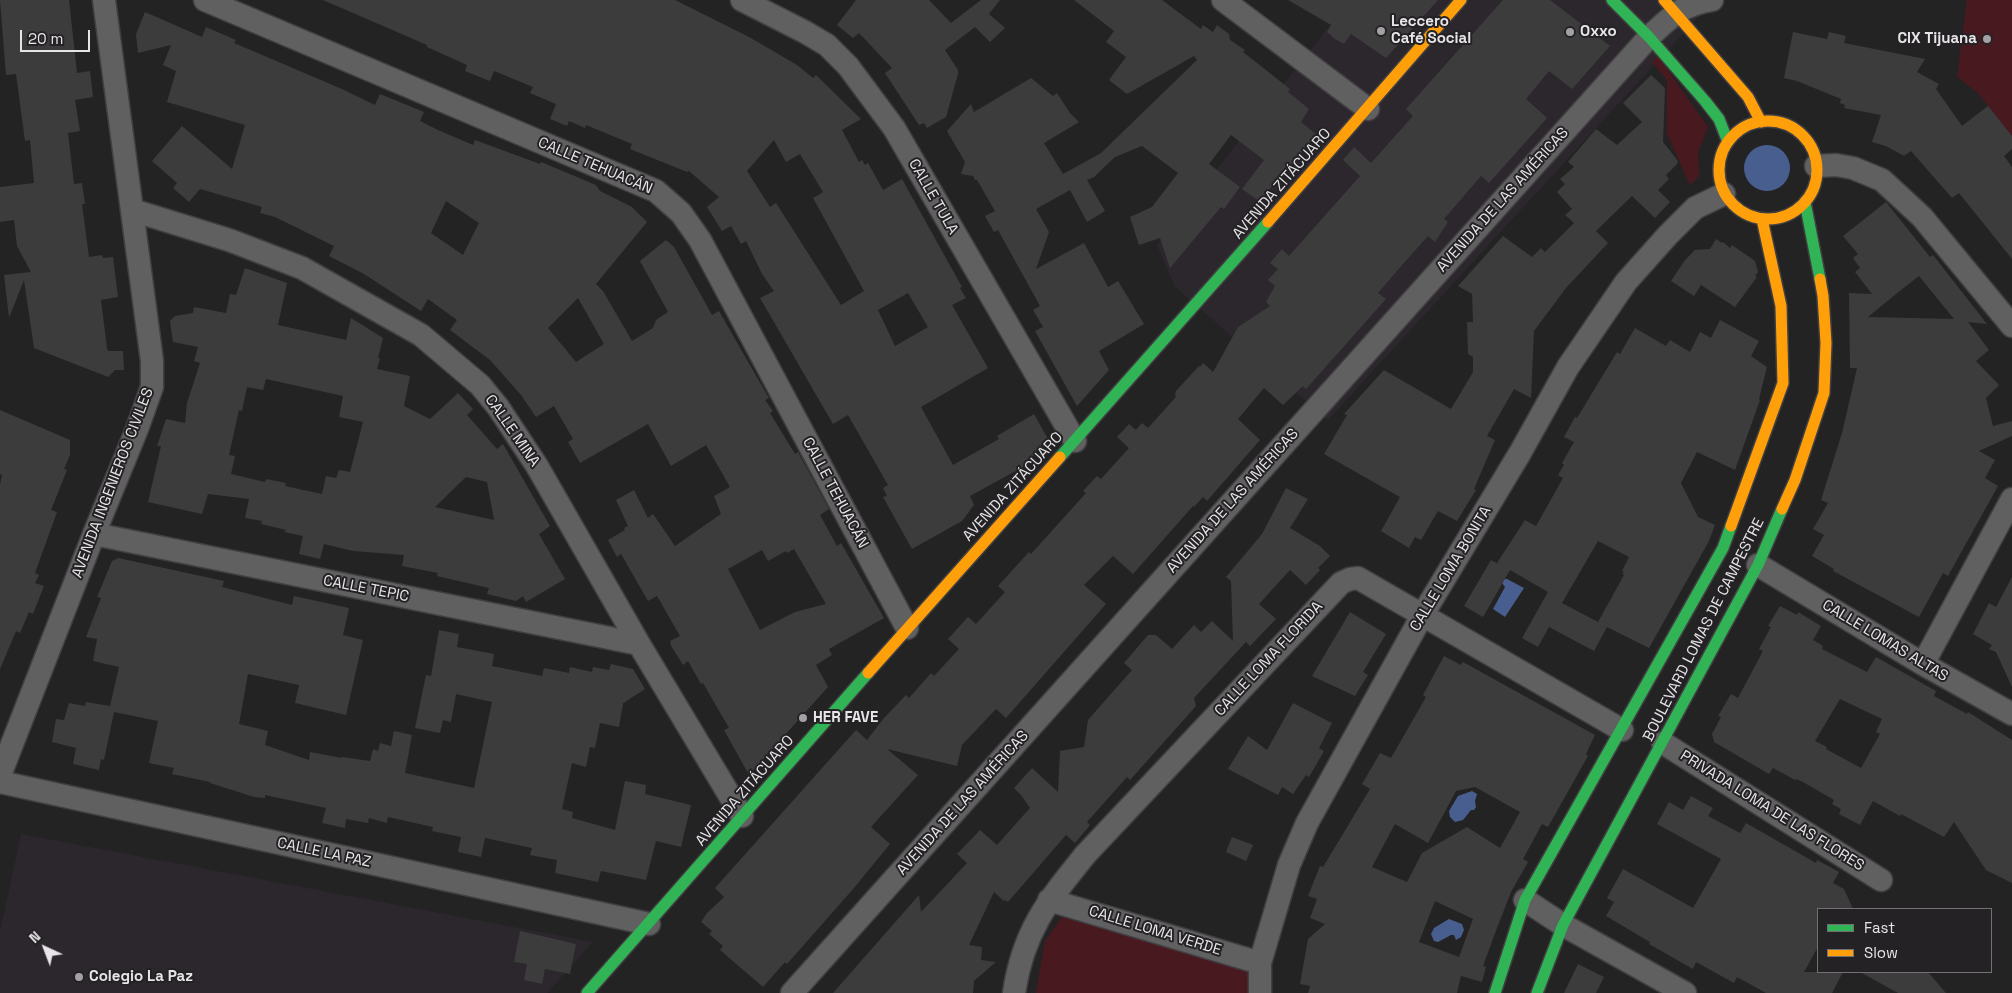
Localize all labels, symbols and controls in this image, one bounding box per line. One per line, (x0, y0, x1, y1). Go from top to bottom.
place label: Leccero Café Social (1391, 13, 1471, 48)
scale bar (22, 20, 92, 52)
place label: Oxxo (1580, 23, 1617, 41)
marker: Leccero Café Social (1375, 25, 1387, 37)
marker: Oxxo (1564, 26, 1576, 38)
text: 20 m (28, 29, 63, 48)
place label: CIX Tijuana (1897, 30, 1977, 48)
marker: CIX Tijuana (1981, 33, 1993, 45)
street label: AVENIDA DE LAS AMÉRICAS (1433, 124, 1573, 276)
street label: AVENIDA ZITÁCUARO (1229, 125, 1335, 243)
street label: CALLE TEHUACÁN (535, 134, 655, 198)
street label: CALLE TULA (904, 156, 962, 238)
street label: AVENIDA INGENIEROS CIVILES (68, 386, 158, 580)
street label: CALLE MINA (481, 392, 543, 470)
street label: AVENIDA DE LAS AMÉRICAS (1163, 425, 1303, 577)
street label: AVENIDA ZITÁCUARO (959, 429, 1067, 545)
street label: CALLE TEHUACÁN (798, 435, 872, 551)
street label: CALLE LOMA BONITA (1407, 503, 1495, 635)
street label: BOULEVARD LOMAS DE CAMPESTRE (1640, 515, 1768, 745)
street label: CALLE TEPIC (321, 572, 411, 606)
street label: CALLE LOMAS ALTAS (1819, 596, 1951, 686)
street label: CALLE LOMA FLORIDA (1211, 598, 1327, 720)
place label: HER FAVE (813, 709, 878, 727)
marker: HER FAVE (797, 712, 809, 724)
street label: AVENIDA DE LAS AMÉRICAS (893, 727, 1033, 879)
street label: AVENIDA ZITÁCUARO (692, 732, 798, 850)
street label: PRIVADA LOMA DE LAS FLORES (1677, 747, 1867, 875)
street label: CALLE LA PAZ (275, 834, 373, 872)
street label: CALLE LOMA VERDE (1087, 902, 1223, 960)
legend (1817, 908, 1992, 973)
text: Fast (1864, 918, 1895, 937)
north arrow (20, 923, 70, 973)
text: N (25, 927, 44, 947)
text: Slow (1864, 943, 1898, 962)
place label: Colegio La Paz (89, 968, 193, 986)
marker: Colegio La Paz (73, 971, 85, 983)

